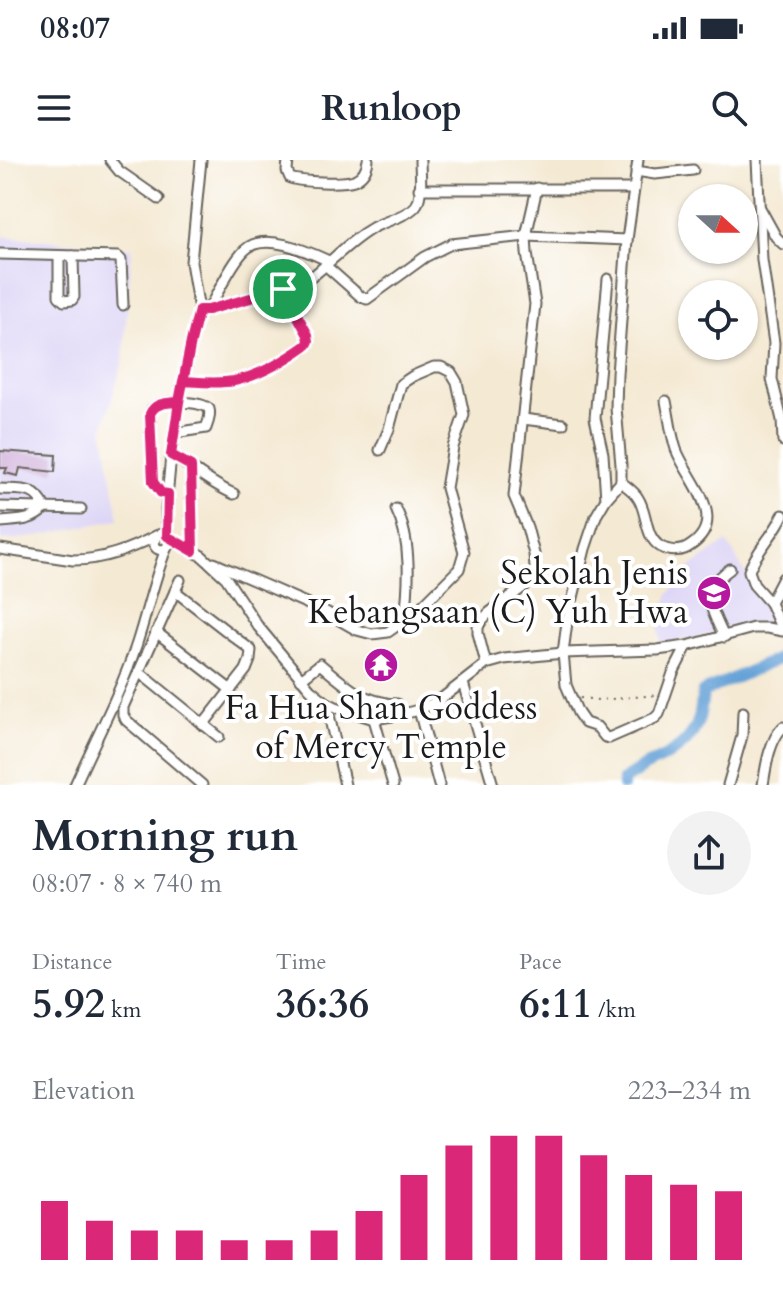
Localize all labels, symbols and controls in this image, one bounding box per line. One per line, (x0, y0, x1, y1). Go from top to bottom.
text: 08:07 (40, 8, 110, 49)
text: Runloop (321, 84, 462, 133)
icon: menu (32, 86, 76, 130)
icon: search (707, 86, 751, 130)
north arrow (678, 184, 758, 264)
map controls (678, 184, 758, 360)
pin (249, 255, 317, 323)
icon: arrive (261, 267, 305, 311)
button: locate (678, 280, 758, 360)
place label: Sekolah Jenis Kebangsaan (C) Yuh Hwa (308, 550, 688, 635)
school or university icon: Sekolah Jenis Kebangsaan (C) Yuh Hwa (695, 574, 733, 612)
temple icon: Fa Hua Shan Goddess of Mercy Temple (362, 646, 400, 684)
place label: Fa Hua Shan Goddess of Mercy Temple (225, 685, 537, 770)
text: Morning run (32, 806, 298, 866)
button: share (667, 811, 751, 895)
text: 08:07 · 8 × 740 m (32, 866, 222, 901)
text: Distance (32, 947, 112, 977)
text: Time (276, 947, 327, 977)
text: Pace (519, 947, 562, 977)
text: 5.92 (32, 977, 105, 1032)
text: 36:36 (276, 977, 369, 1032)
text: 6:11 (519, 977, 592, 1032)
text: km (105, 995, 141, 1025)
text: /km (592, 995, 636, 1025)
text: Elevation (32, 1073, 135, 1108)
text: 223–234 m (628, 1073, 751, 1108)

